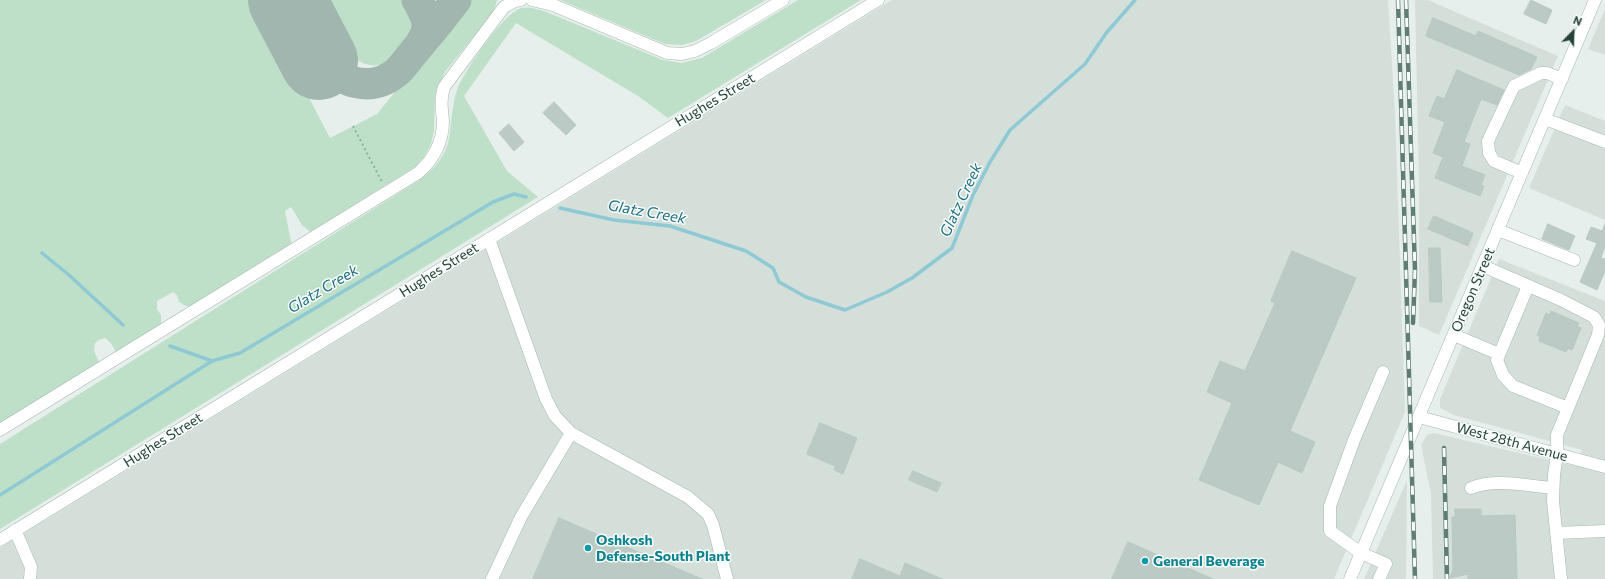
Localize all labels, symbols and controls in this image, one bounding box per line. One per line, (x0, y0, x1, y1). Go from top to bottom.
north arrow (1553, 12, 1593, 52)
text: N (1572, 13, 1584, 28)
street label: Hughes Street (672, 70, 758, 130)
water label: Glatz Creek (936, 160, 986, 240)
water label: Glatz Creek (606, 196, 688, 228)
street label: Hughes Street (396, 239, 482, 301)
street label: Oregon Street (1448, 245, 1498, 335)
water label: Glatz Creek (284, 261, 362, 317)
street label: Hughes Street (120, 409, 206, 471)
street label: West 28th Avenue (1454, 419, 1570, 465)
place label: Oshkosh Defense-South Plant (596, 532, 730, 564)
marker: Oshkosh Defense-South Plant (583, 543, 593, 553)
place label: General Beverage (1153, 553, 1265, 569)
marker: General Beverage (1140, 556, 1150, 566)

